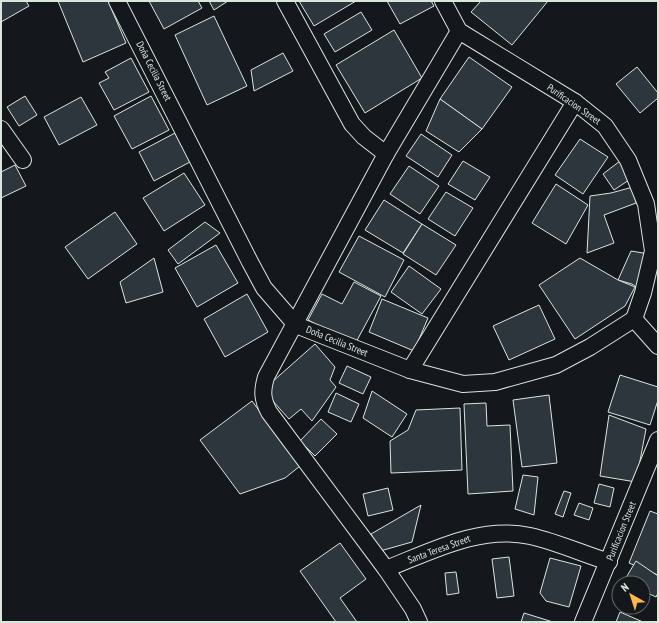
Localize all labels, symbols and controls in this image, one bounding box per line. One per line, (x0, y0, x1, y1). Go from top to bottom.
street label: Doña Cecilia Street (133, 39, 175, 103)
street label: Purificacion Street (545, 81, 604, 127)
street label: Doña Cecilia Street (304, 323, 370, 359)
street label: Purificacion Street (603, 499, 639, 562)
street label: Santa Teresa Street (406, 532, 472, 566)
north arrow (611, 575, 651, 615)
text: N (618, 580, 631, 595)

